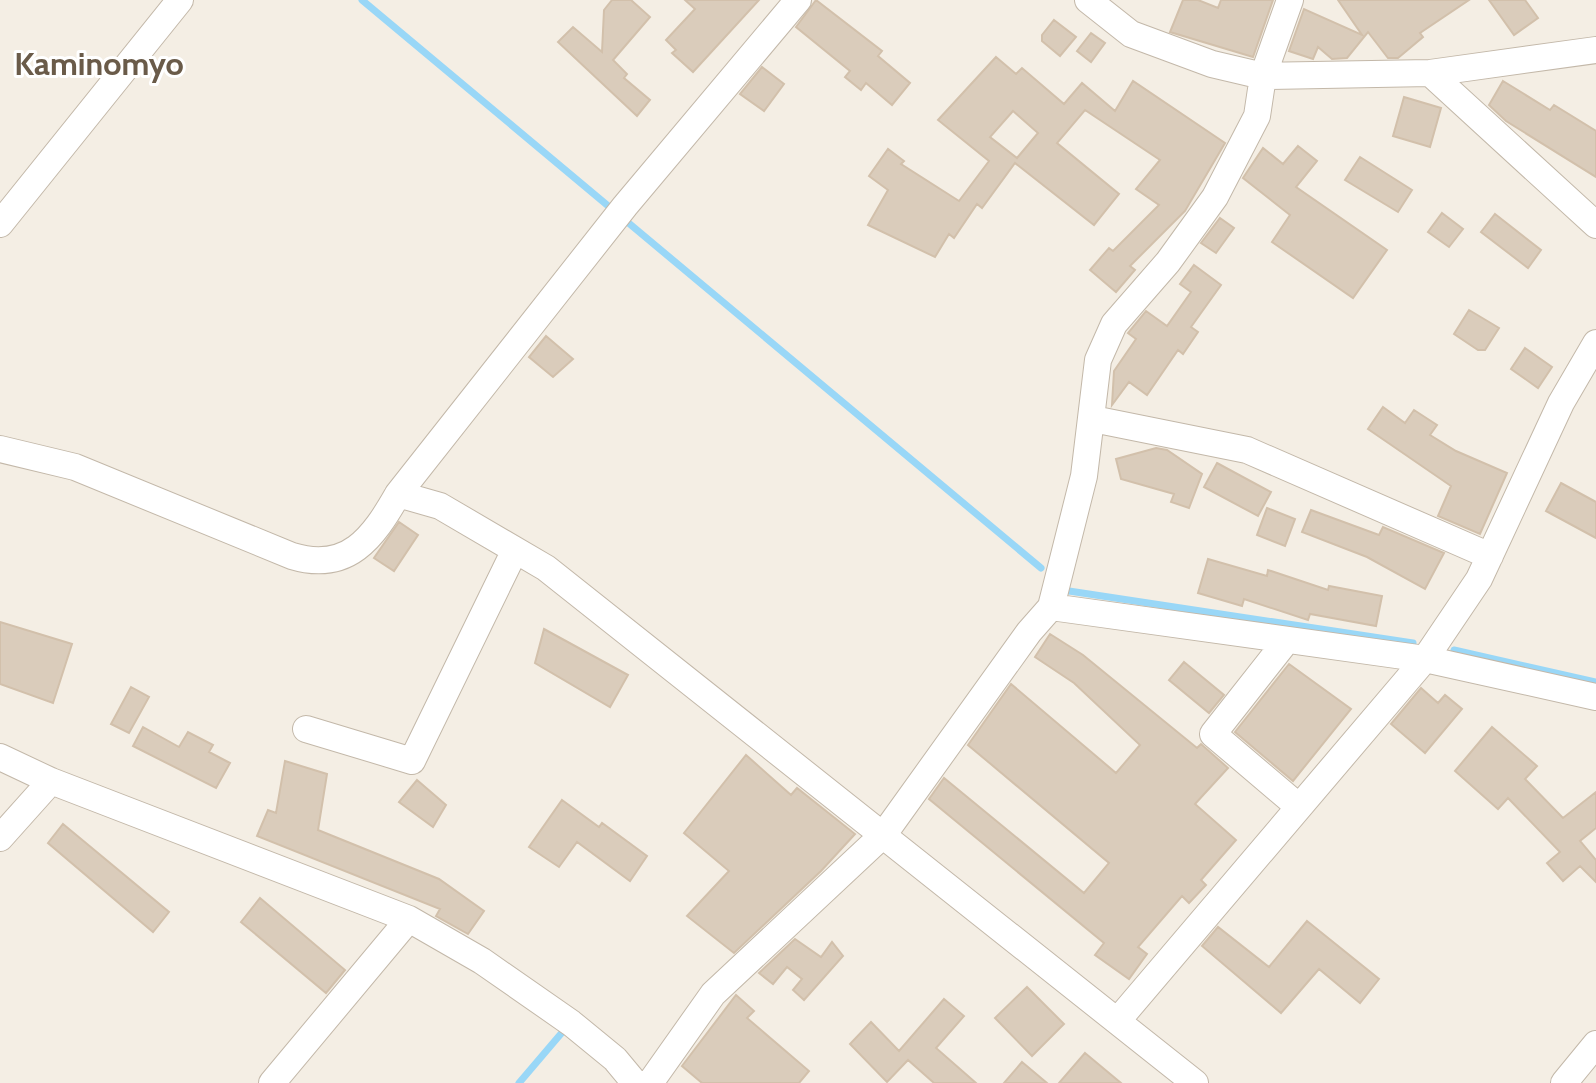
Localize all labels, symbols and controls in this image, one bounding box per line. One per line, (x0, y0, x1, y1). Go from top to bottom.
district label: Kaminomyo (14, 44, 184, 83)

